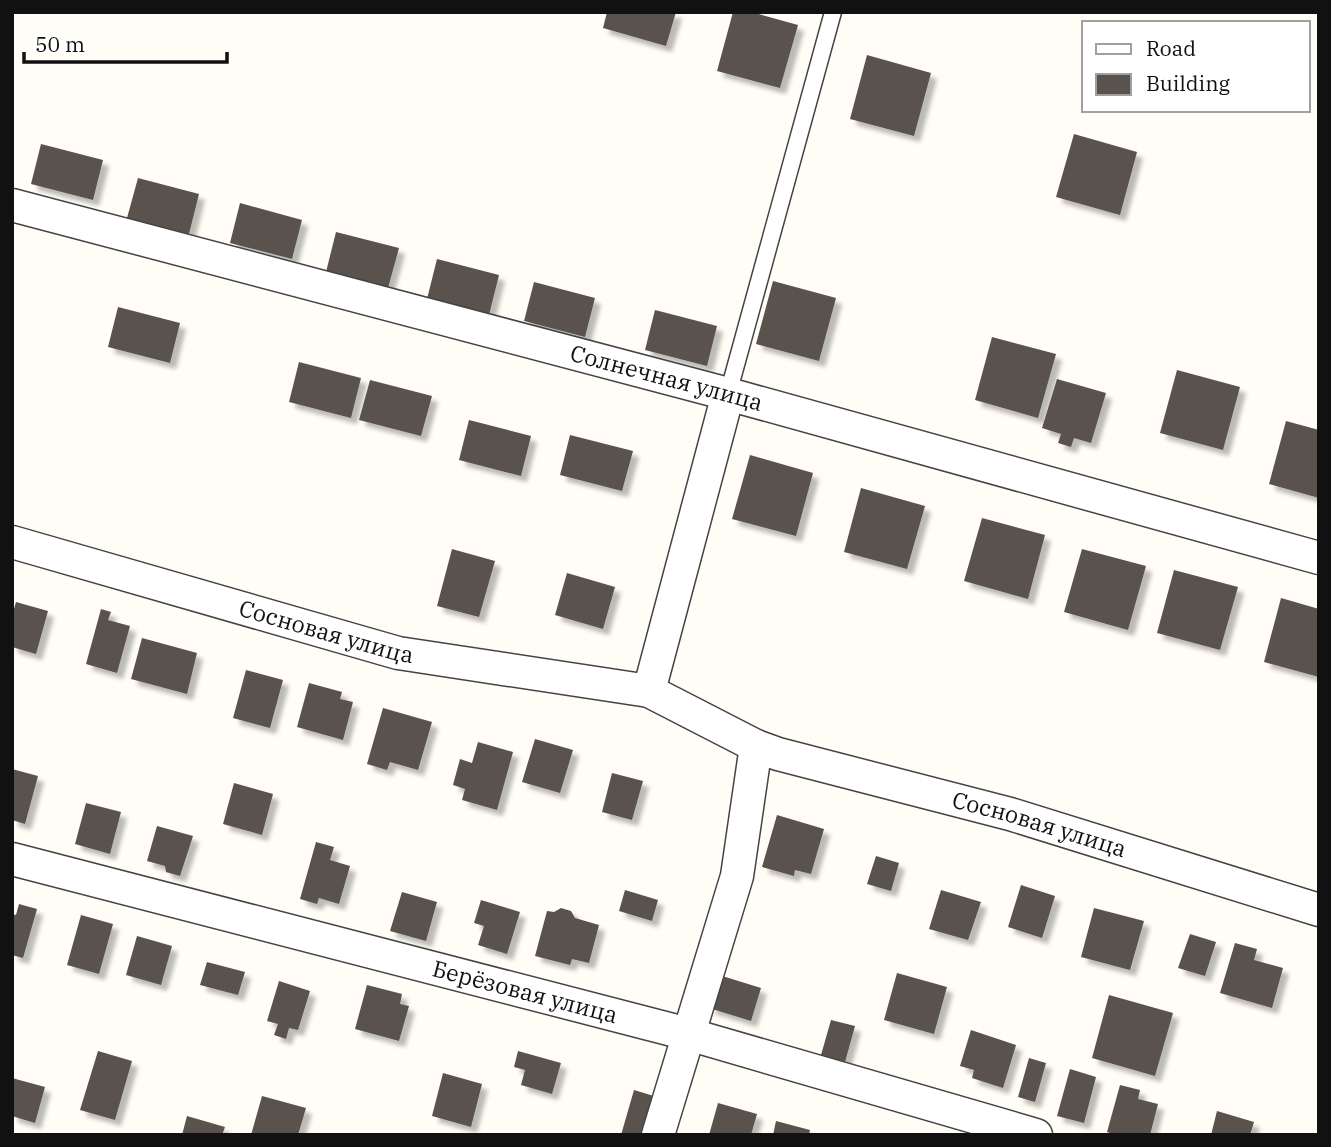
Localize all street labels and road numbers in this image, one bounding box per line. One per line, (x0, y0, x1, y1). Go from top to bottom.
street label: Солнечная улица (567, 337, 766, 417)
street label: Сосновая улица (236, 592, 416, 669)
street label: Сосновая улица (949, 784, 1130, 863)
street label: Берёзовая улица (429, 952, 621, 1029)

